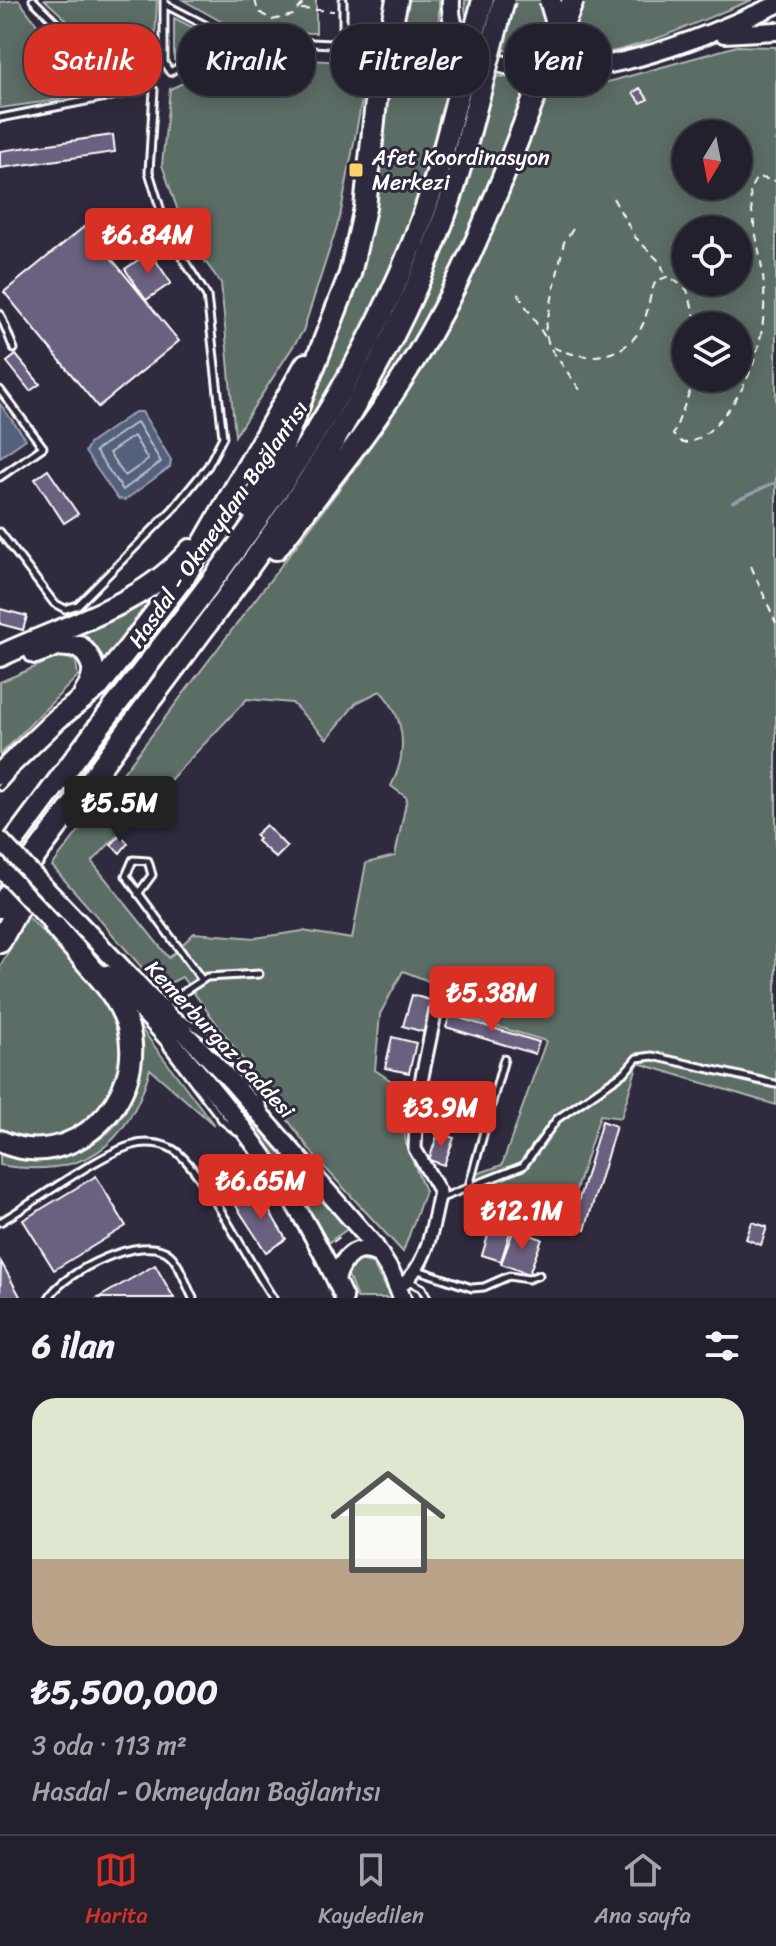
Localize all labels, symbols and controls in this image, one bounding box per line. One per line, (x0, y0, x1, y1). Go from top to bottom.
chip: Satılık (24, 24, 162, 96)
chip: Kiralık (178, 24, 315, 96)
chip: Filtreler (331, 24, 489, 96)
chip: Yeni (505, 24, 611, 96)
north arrow (672, 120, 752, 200)
map controls (672, 120, 752, 392)
place label: Afet Koordinasyon Merkezi (371, 138, 550, 202)
marker: Afet Koordinasyon Merkezi (347, 161, 365, 179)
pin: ₺6.84M (83, 208, 213, 276)
text: ₺6.84M (103, 211, 193, 257)
button: locate (672, 216, 752, 296)
button: layers (672, 312, 752, 392)
street label: Hasdal - Okmeydanı Bağlantısı (117, 392, 319, 656)
pin: ₺5.5M (64, 776, 176, 844)
text: ₺5.5M (82, 779, 158, 825)
street label: Kemerburgaz Caddesi (135, 950, 305, 1128)
pin: ₺5.38M (427, 966, 557, 1034)
text: ₺5.38M (447, 969, 537, 1015)
pin: ₺3.9M (385, 1081, 497, 1149)
text: ₺3.9M (404, 1084, 478, 1130)
pin: ₺6.65M (196, 1154, 326, 1222)
text: ₺6.65M (217, 1157, 305, 1203)
pin: ₺12.1M (457, 1184, 587, 1252)
text: ₺12.1M (482, 1187, 562, 1233)
text: 6 ilan (32, 1316, 115, 1376)
icon: filters (700, 1324, 744, 1368)
icon: home (316, 1450, 460, 1594)
text: ₺5,500,000 (32, 1662, 218, 1722)
text: 3 oda · 113 m² (32, 1722, 187, 1768)
text: Hasdal - Okmeydanı Bağlantısı (32, 1768, 381, 1814)
tab: Harita (85, 1848, 148, 1935)
tab: Kaydedilen (318, 1848, 424, 1935)
tab: Ana sayfa (594, 1848, 691, 1935)

